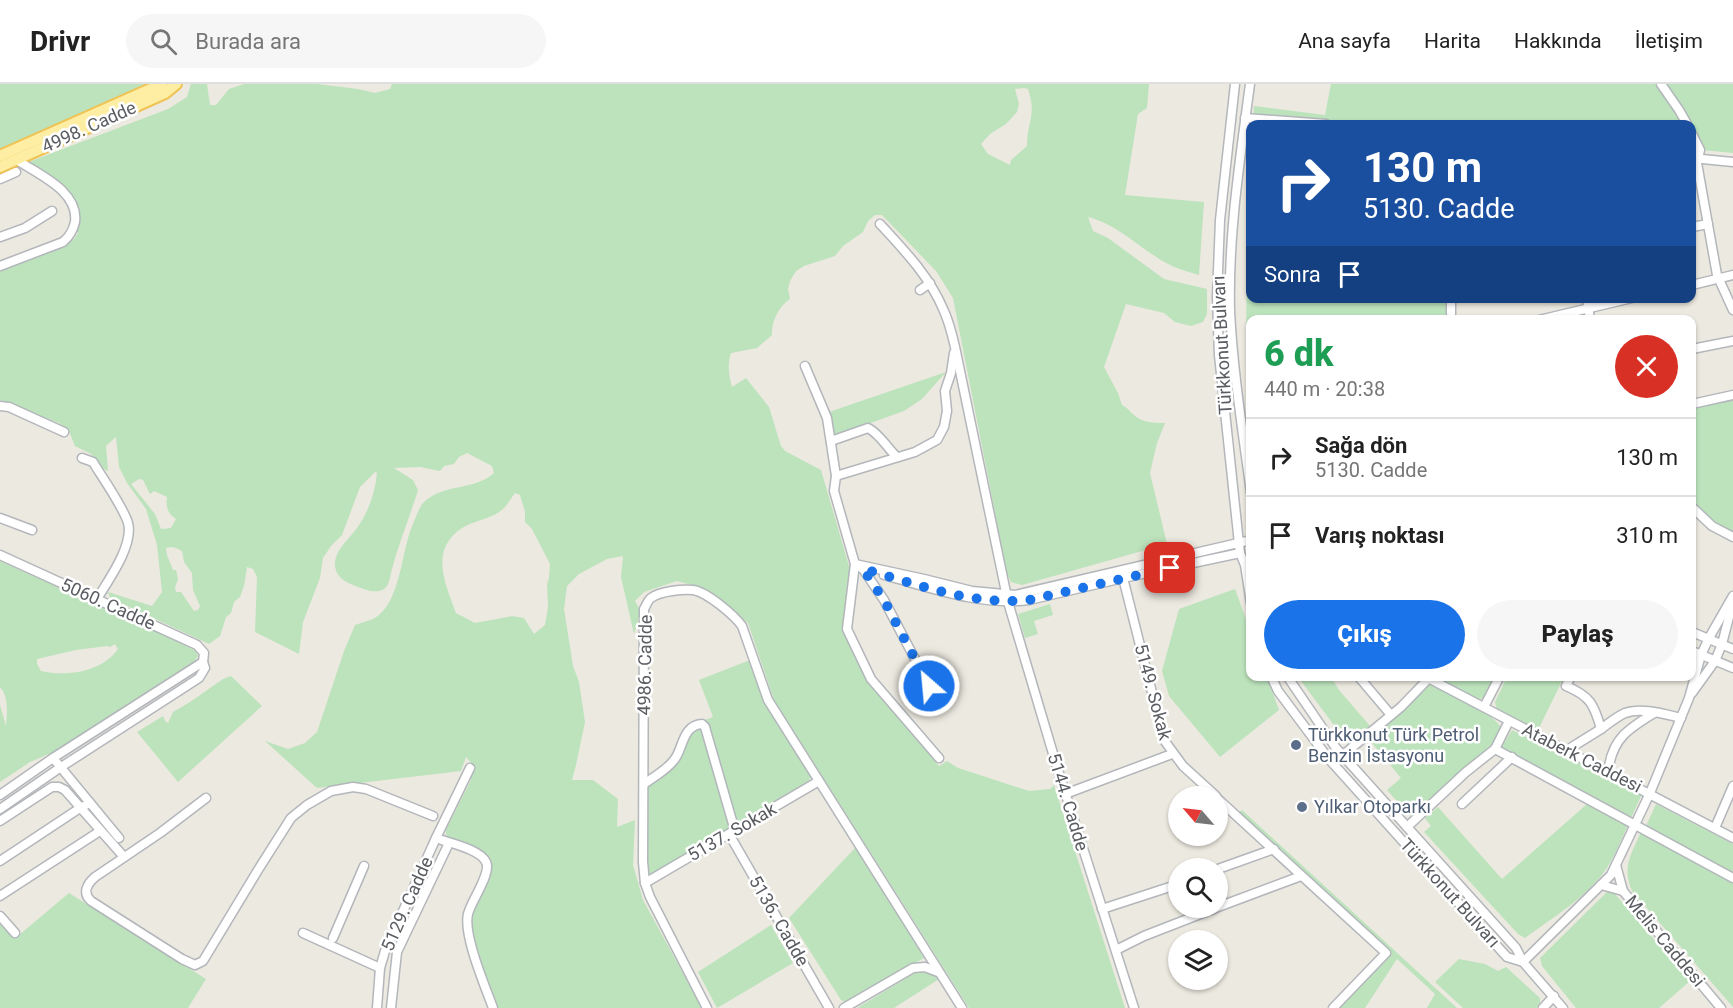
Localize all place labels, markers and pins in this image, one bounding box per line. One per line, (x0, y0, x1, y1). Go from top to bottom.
pin (1144, 542, 1195, 593)
place label: Türkkonut Türk Petrol Benzin İstasyonu (1308, 724, 1479, 766)
marker: Türkkonut Türk Petrol Benzin İstasyonu (1289, 738, 1303, 752)
place label: Yılkar Otoparkı (1314, 796, 1431, 817)
marker: Yılkar Otoparkı (1295, 800, 1309, 814)

